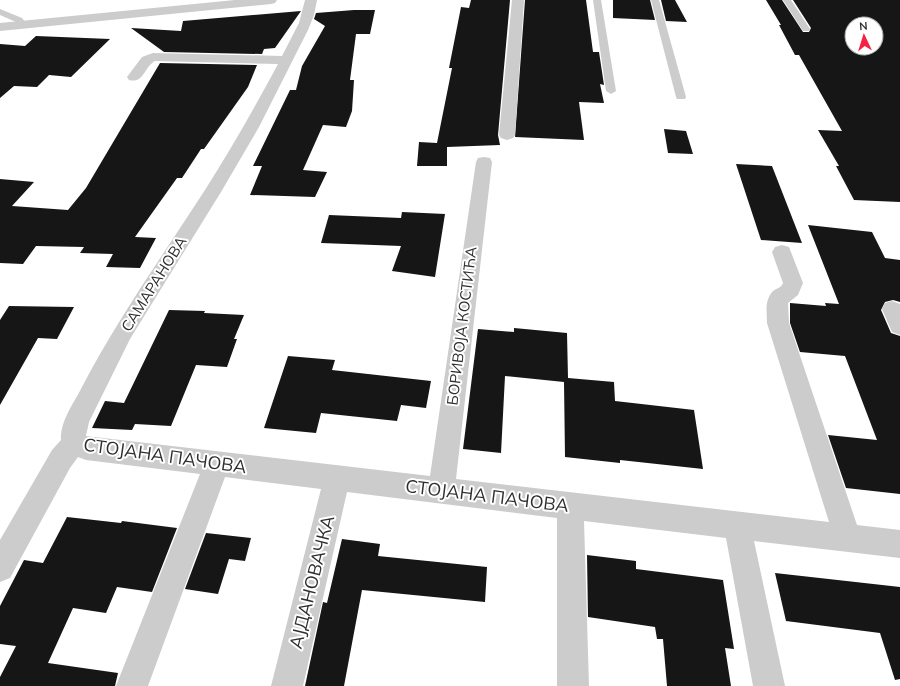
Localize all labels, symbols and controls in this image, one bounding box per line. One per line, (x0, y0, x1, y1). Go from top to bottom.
north arrow (844, 16, 884, 56)
text: N (859, 19, 868, 33)
street label: САМАРАНОВА (117, 233, 190, 335)
street label: БОРИВОЈА КОСТИЋА (442, 246, 481, 406)
street label: СТОЈАНА ПАЧОВА (82, 433, 248, 478)
street label: СТОЈАНА ПАЧОВА (404, 474, 570, 517)
street label: АЈДАНОВАЧКА (284, 513, 339, 651)

